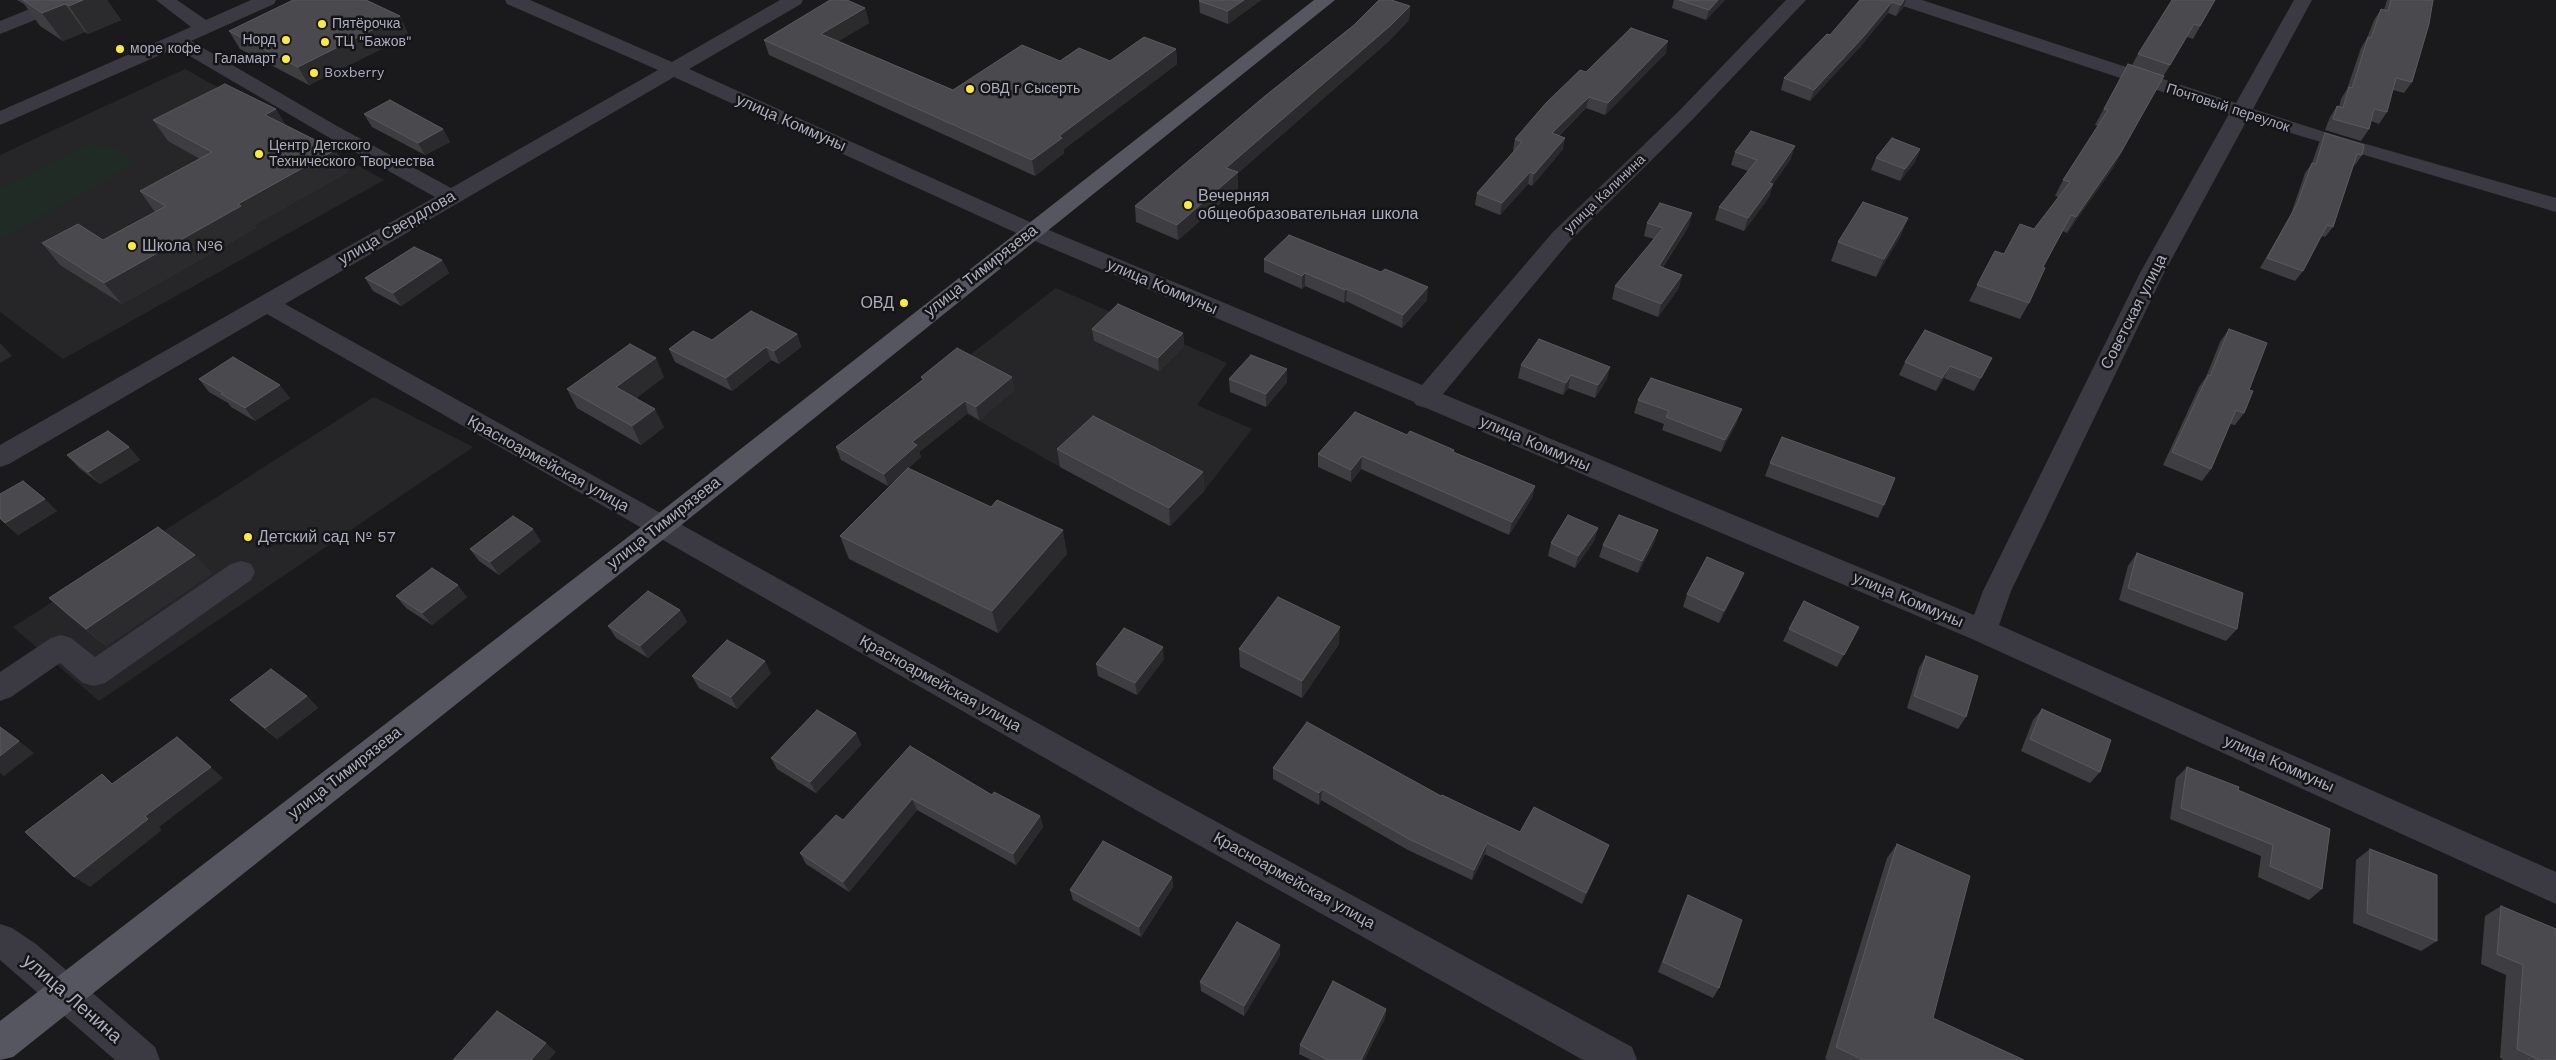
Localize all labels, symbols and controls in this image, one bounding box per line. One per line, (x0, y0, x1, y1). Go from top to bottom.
place label: Пятёрочка (332, 16, 401, 32)
marker: Пятёрочка (316, 18, 328, 30)
place label: Норд (242, 32, 276, 48)
marker: Норд (280, 34, 292, 46)
place label: ТЦ "Бажов" (335, 34, 412, 50)
marker: ТЦ "Бажов" (319, 36, 331, 48)
place label: море кофе (130, 41, 201, 57)
marker: море кофе (114, 43, 126, 55)
place label: Галамарт (214, 51, 276, 67)
marker: Галамарт (280, 53, 292, 65)
place label: Boxberry (324, 65, 384, 81)
marker: Boxberry (308, 67, 320, 79)
street label: Почтовый переулок (2164, 80, 2292, 136)
place label: ОВД г Сысерть (980, 81, 1080, 97)
marker: ОВД г Сысерть (964, 83, 976, 95)
street label: улица Коммуны (733, 90, 849, 156)
place label: Центр Детского Технического Творчества (269, 138, 434, 170)
marker: Центр Детского Технического Творчества (253, 148, 265, 160)
street label: улица Калинина (1561, 151, 1649, 237)
place label: Вечерняя общеобразовательная школа (1198, 186, 1418, 224)
street label: улица Свердлова (335, 187, 459, 269)
marker: Вечерняя общеобразовательная школа (1182, 199, 1194, 211)
street label: улица Тимирязева (921, 221, 1041, 321)
place label: Школа №6 (142, 236, 223, 256)
marker: Школа №6 (126, 240, 138, 252)
street label: Советская улица (2097, 251, 2171, 373)
street label: улица Коммуны (1104, 255, 1220, 319)
place label: ОВД (860, 293, 894, 313)
marker: ОВД (898, 297, 910, 309)
street label: Красноармейская улица (464, 412, 632, 516)
street label: улица Коммуны (1477, 412, 1593, 476)
street label: улица Тимирязева (604, 473, 724, 573)
place label: Детский сад № 57 (258, 527, 396, 547)
marker: Детский сад № 57 (242, 531, 254, 543)
street label: улица Коммуны (1850, 568, 1966, 632)
street label: Красноармейская улица (856, 632, 1024, 736)
street label: улица Тимирязева (285, 723, 405, 823)
street label: улица Коммуны (2221, 731, 2337, 797)
street label: Красноармейская улица (1210, 829, 1378, 933)
street label: улица Ленина (18, 950, 126, 1048)

